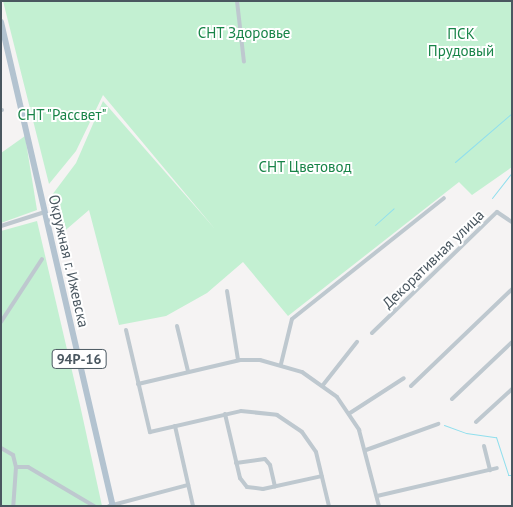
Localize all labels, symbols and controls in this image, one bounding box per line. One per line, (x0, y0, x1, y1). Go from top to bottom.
park label: СНТ Здоровье (197, 24, 291, 42)
park label: ПСК Прудовый (428, 24, 494, 59)
park label: СНТ "Рассвет" (17, 106, 107, 124)
park label: СНТ Цветовод (258, 158, 352, 176)
street label: Окружная г. Ижевска (45, 192, 93, 330)
street label: Декоративная улица (378, 206, 488, 312)
road number: 94Р-16 (52, 348, 106, 370)

